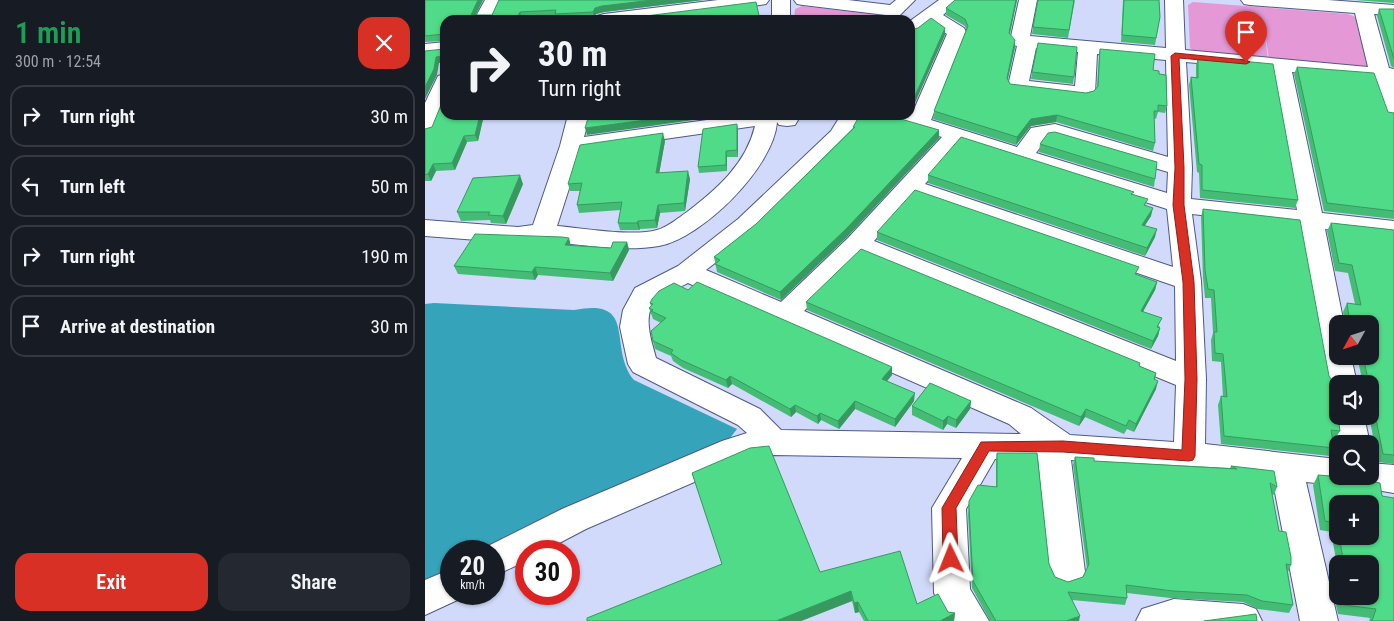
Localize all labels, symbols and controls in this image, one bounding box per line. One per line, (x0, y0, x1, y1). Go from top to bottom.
pin (1225, 11, 1267, 62)
text: 1 min (15, 15, 81, 50)
button: close (358, 17, 410, 69)
icon: arrive (1232, 18, 1260, 46)
text: 30 m (538, 34, 607, 75)
icon: right (455, 35, 520, 100)
text: 300 m · 12:54 (15, 52, 101, 71)
text: Turn right (538, 76, 621, 101)
icon: right (17, 102, 45, 130)
text: Turn right (60, 105, 135, 128)
text: 30 m (371, 105, 408, 128)
icon: left (17, 172, 45, 200)
text: Turn left (60, 175, 125, 198)
text: 50 m (371, 175, 408, 198)
icon: right (17, 242, 45, 270)
text: Turn right (60, 245, 135, 268)
text: 190 m (361, 245, 408, 268)
icon: arrive (17, 312, 45, 340)
text: Arrive at destination (60, 315, 215, 338)
text: 30 m (371, 315, 408, 338)
north arrow (1329, 315, 1379, 365)
map controls (1329, 315, 1379, 605)
button: sound (1329, 375, 1379, 425)
button: search (1329, 435, 1379, 485)
button: + (1329, 495, 1379, 545)
position arrow (924, 532, 976, 584)
speed limit sign: 30 (515, 540, 580, 605)
text: 20 (460, 552, 485, 581)
button: Exit (15, 553, 208, 611)
button: Share (218, 553, 410, 611)
button: − (1329, 555, 1379, 605)
text: km/h (460, 578, 485, 592)

